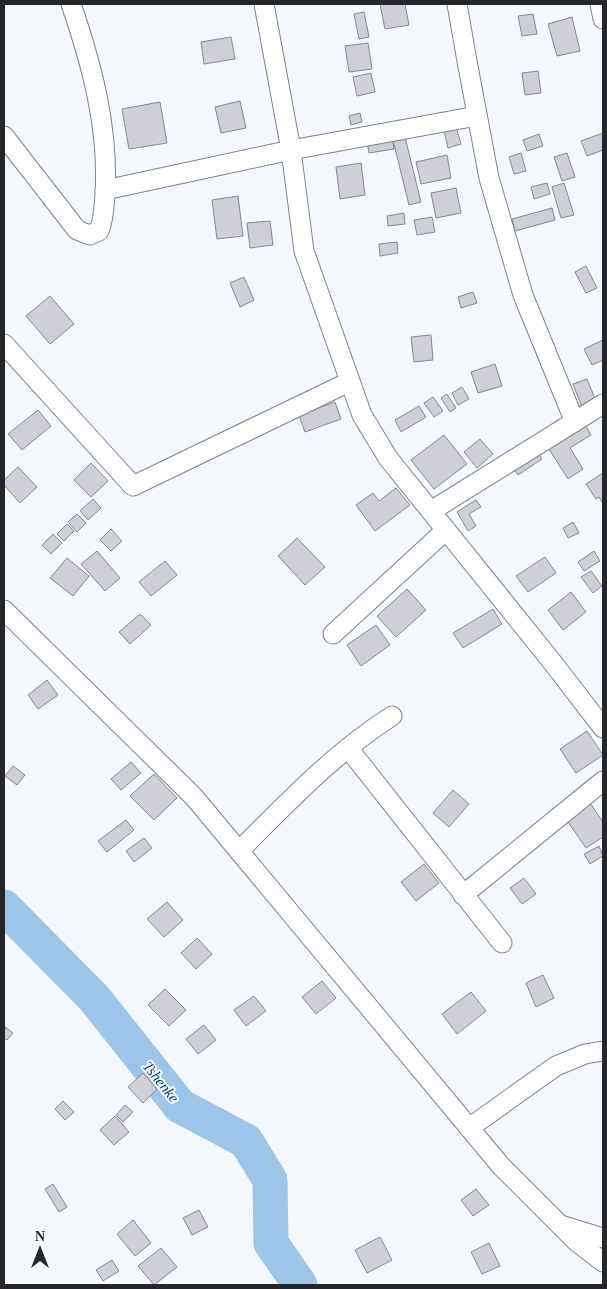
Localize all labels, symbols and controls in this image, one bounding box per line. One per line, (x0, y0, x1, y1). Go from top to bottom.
water label: Tshenke (140, 1058, 182, 1106)
north arrow (15, 1224, 65, 1274)
text: N (35, 1229, 45, 1244)

